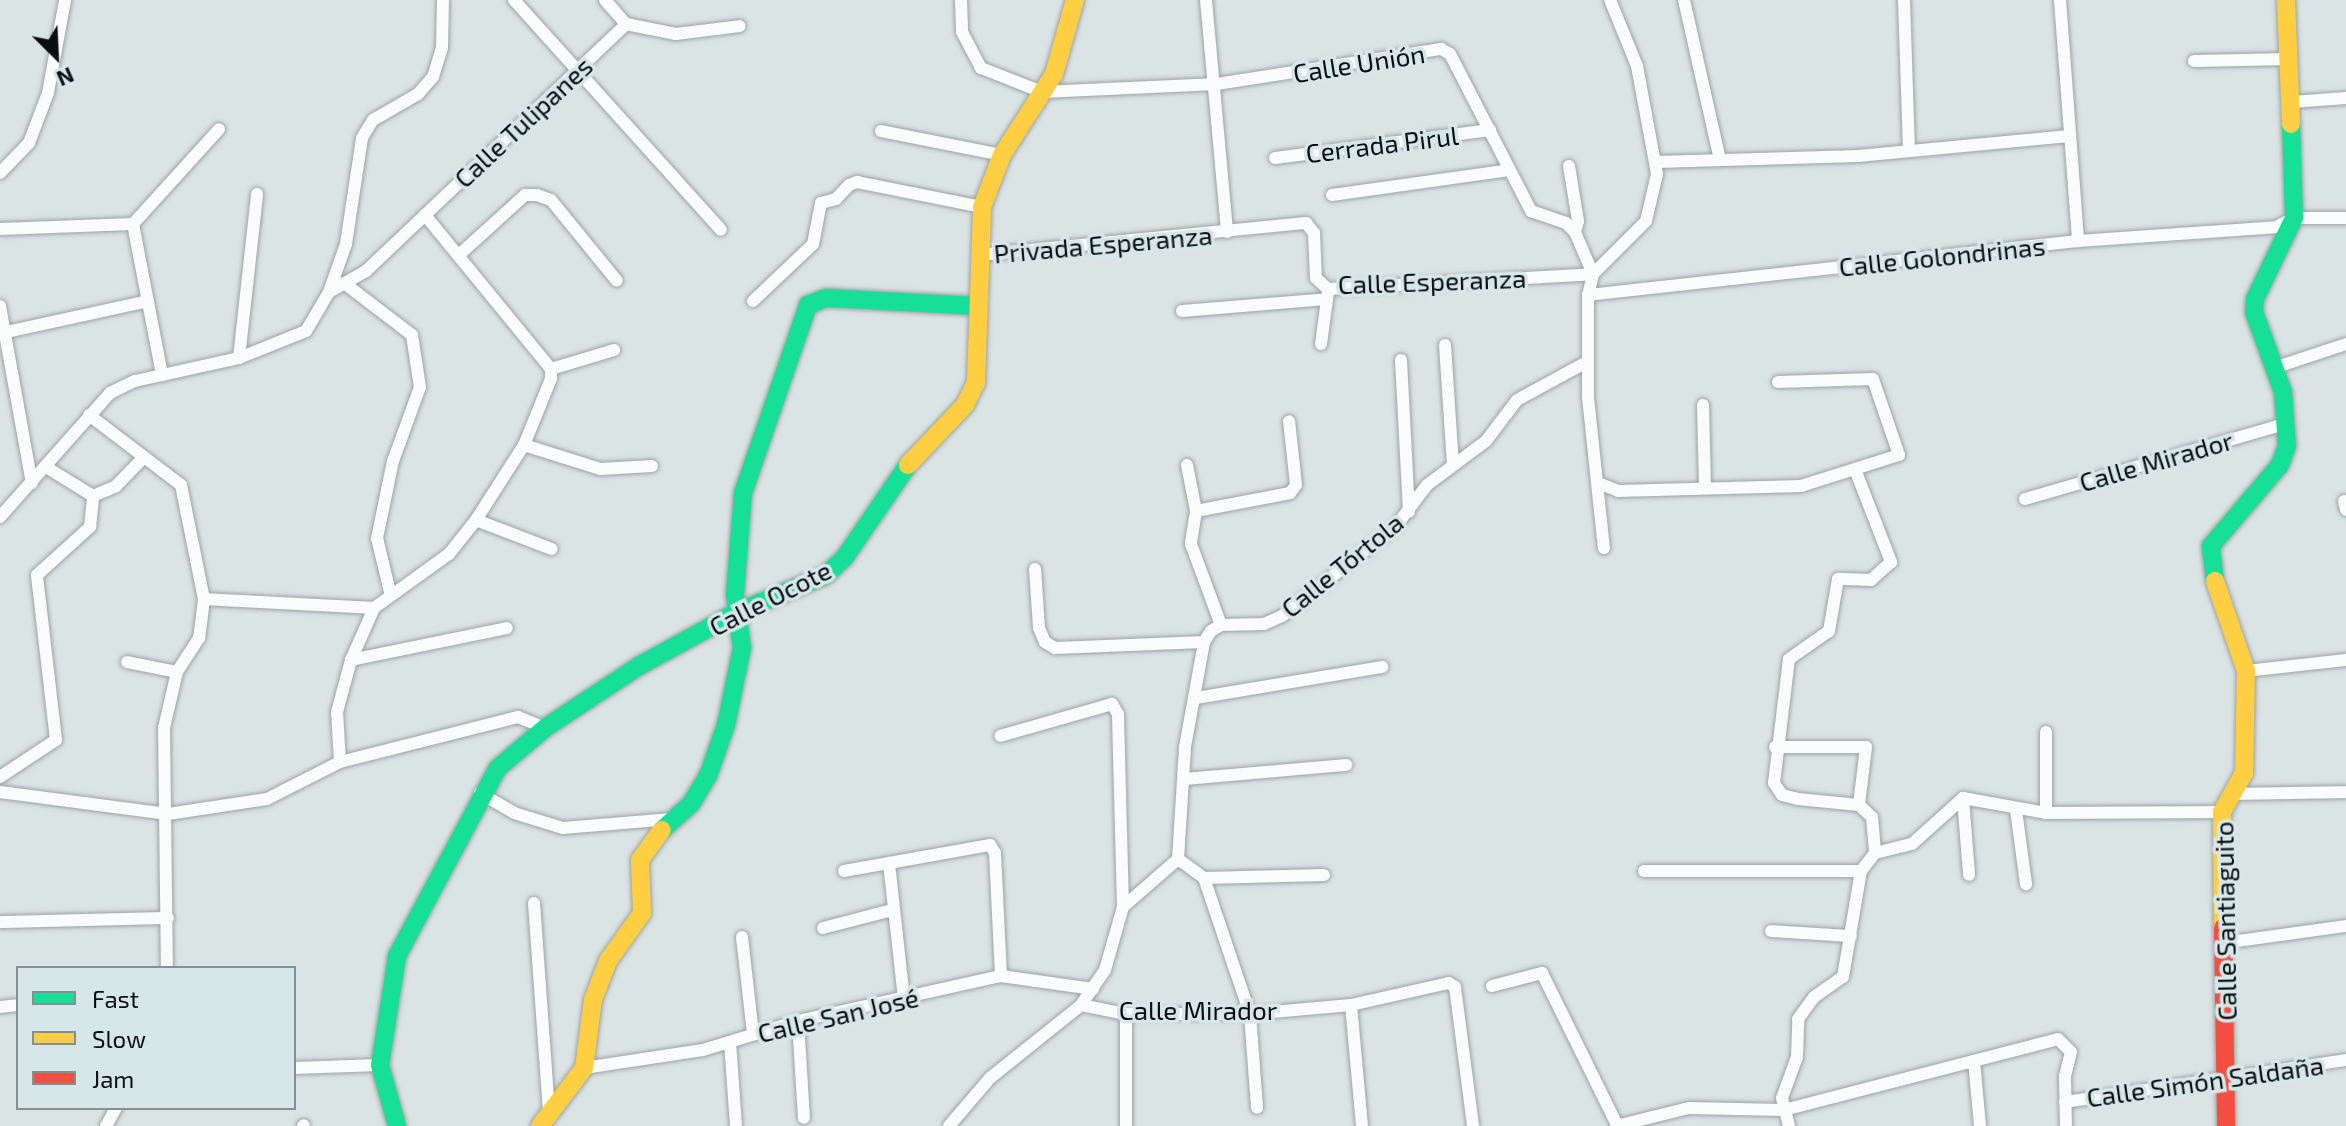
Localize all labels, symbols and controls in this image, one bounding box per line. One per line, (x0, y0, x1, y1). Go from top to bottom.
north arrow (16, 16, 96, 96)
street label: Calle Unión (1291, 37, 1427, 89)
street label: Calle Tulipanes (447, 50, 599, 194)
text: N (53, 63, 78, 93)
street label: Cerrada Pirul (1304, 119, 1460, 169)
street label: Privada Esperanza (992, 219, 1214, 269)
street label: Calle Golondrinas (1837, 230, 2047, 282)
street label: Calle Esperanza (1337, 262, 1527, 300)
street label: Calle Mirador (2076, 424, 2236, 498)
street label: Calle Tórtola (1275, 506, 1409, 624)
street label: Calle Ocote (704, 554, 836, 642)
street label: Calle Santiaguito (2208, 821, 2242, 1021)
legend (16, 966, 296, 1110)
street label: Calle San José (754, 981, 922, 1049)
text: Fast (92, 984, 139, 1013)
street label: Calle Mirador (1119, 994, 1277, 1026)
text: Slow (92, 1024, 146, 1053)
street label: Calle Simón Saldaña (2085, 1049, 2325, 1113)
text: Jam (92, 1064, 134, 1093)

